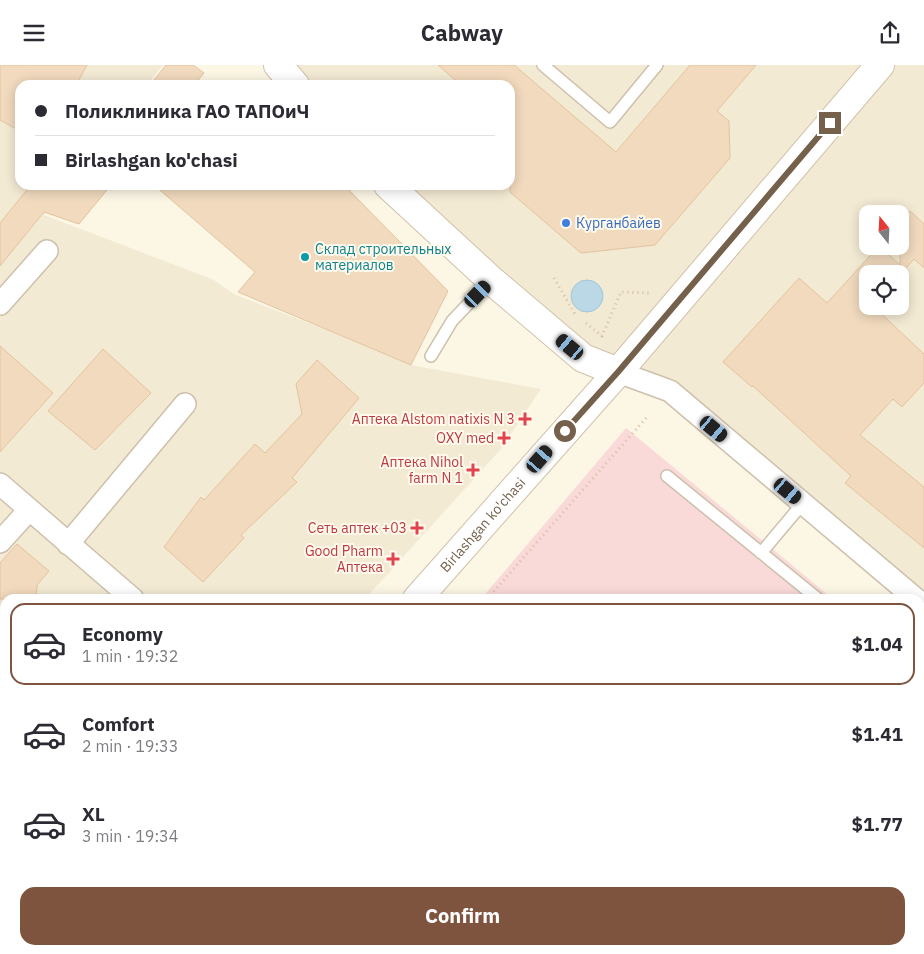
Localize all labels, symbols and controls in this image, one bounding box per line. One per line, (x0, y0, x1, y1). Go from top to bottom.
text: Cabway (421, 18, 503, 47)
icon: menu (20, 19, 48, 47)
icon: share (876, 19, 904, 47)
text: Поликлиника ГАО ТАПОиЧ (65, 99, 310, 123)
route end (819, 112, 841, 134)
text: Birlashgan ko'chasi (65, 148, 238, 172)
north arrow (859, 205, 909, 255)
map controls (859, 205, 909, 315)
place label: Курганбайев (576, 214, 661, 232)
marker: Курганбайев (560, 217, 572, 229)
place label: Склад строительных материалов (315, 240, 451, 274)
marker: Склад строительных материалов (299, 251, 311, 263)
button: locate (859, 265, 909, 315)
car (462, 278, 493, 310)
car (553, 332, 586, 362)
place label: Аптека Alstom natixis N 3 (352, 410, 515, 428)
marker: Аптека Alstom natixis N 3 (519, 413, 531, 425)
car (697, 414, 730, 444)
route start (554, 420, 576, 442)
place label: OXY med (436, 429, 494, 447)
marker: OXY med (498, 432, 510, 444)
car (524, 443, 555, 475)
place label: Аптека Nihol farm N 1 (381, 453, 463, 487)
marker: Аптека Nihol farm N 1 (467, 464, 479, 476)
street label: Birlashgan ko'chasi (436, 474, 529, 576)
car (771, 476, 804, 506)
place label: Сеть аптек +03 (308, 519, 407, 537)
marker: Сеть аптек +03 (411, 522, 423, 534)
place label: Good Pharm Аптека (305, 542, 384, 576)
marker: Good Pharm Аптека (387, 553, 399, 565)
icon: car (22, 622, 67, 667)
text: Economy (82, 622, 163, 646)
text: $1.04 (851, 632, 903, 656)
text: 1 min · 19:32 (82, 646, 178, 666)
icon: car (22, 712, 67, 757)
text: Comfort (82, 712, 155, 736)
text: $1.41 (851, 722, 903, 746)
text: 2 min · 19:33 (82, 736, 178, 756)
icon: car (22, 802, 67, 847)
text: XL (82, 802, 105, 826)
text: $1.77 (851, 812, 903, 836)
text: 3 min · 19:34 (82, 826, 178, 846)
button: Confirm (20, 887, 905, 945)

